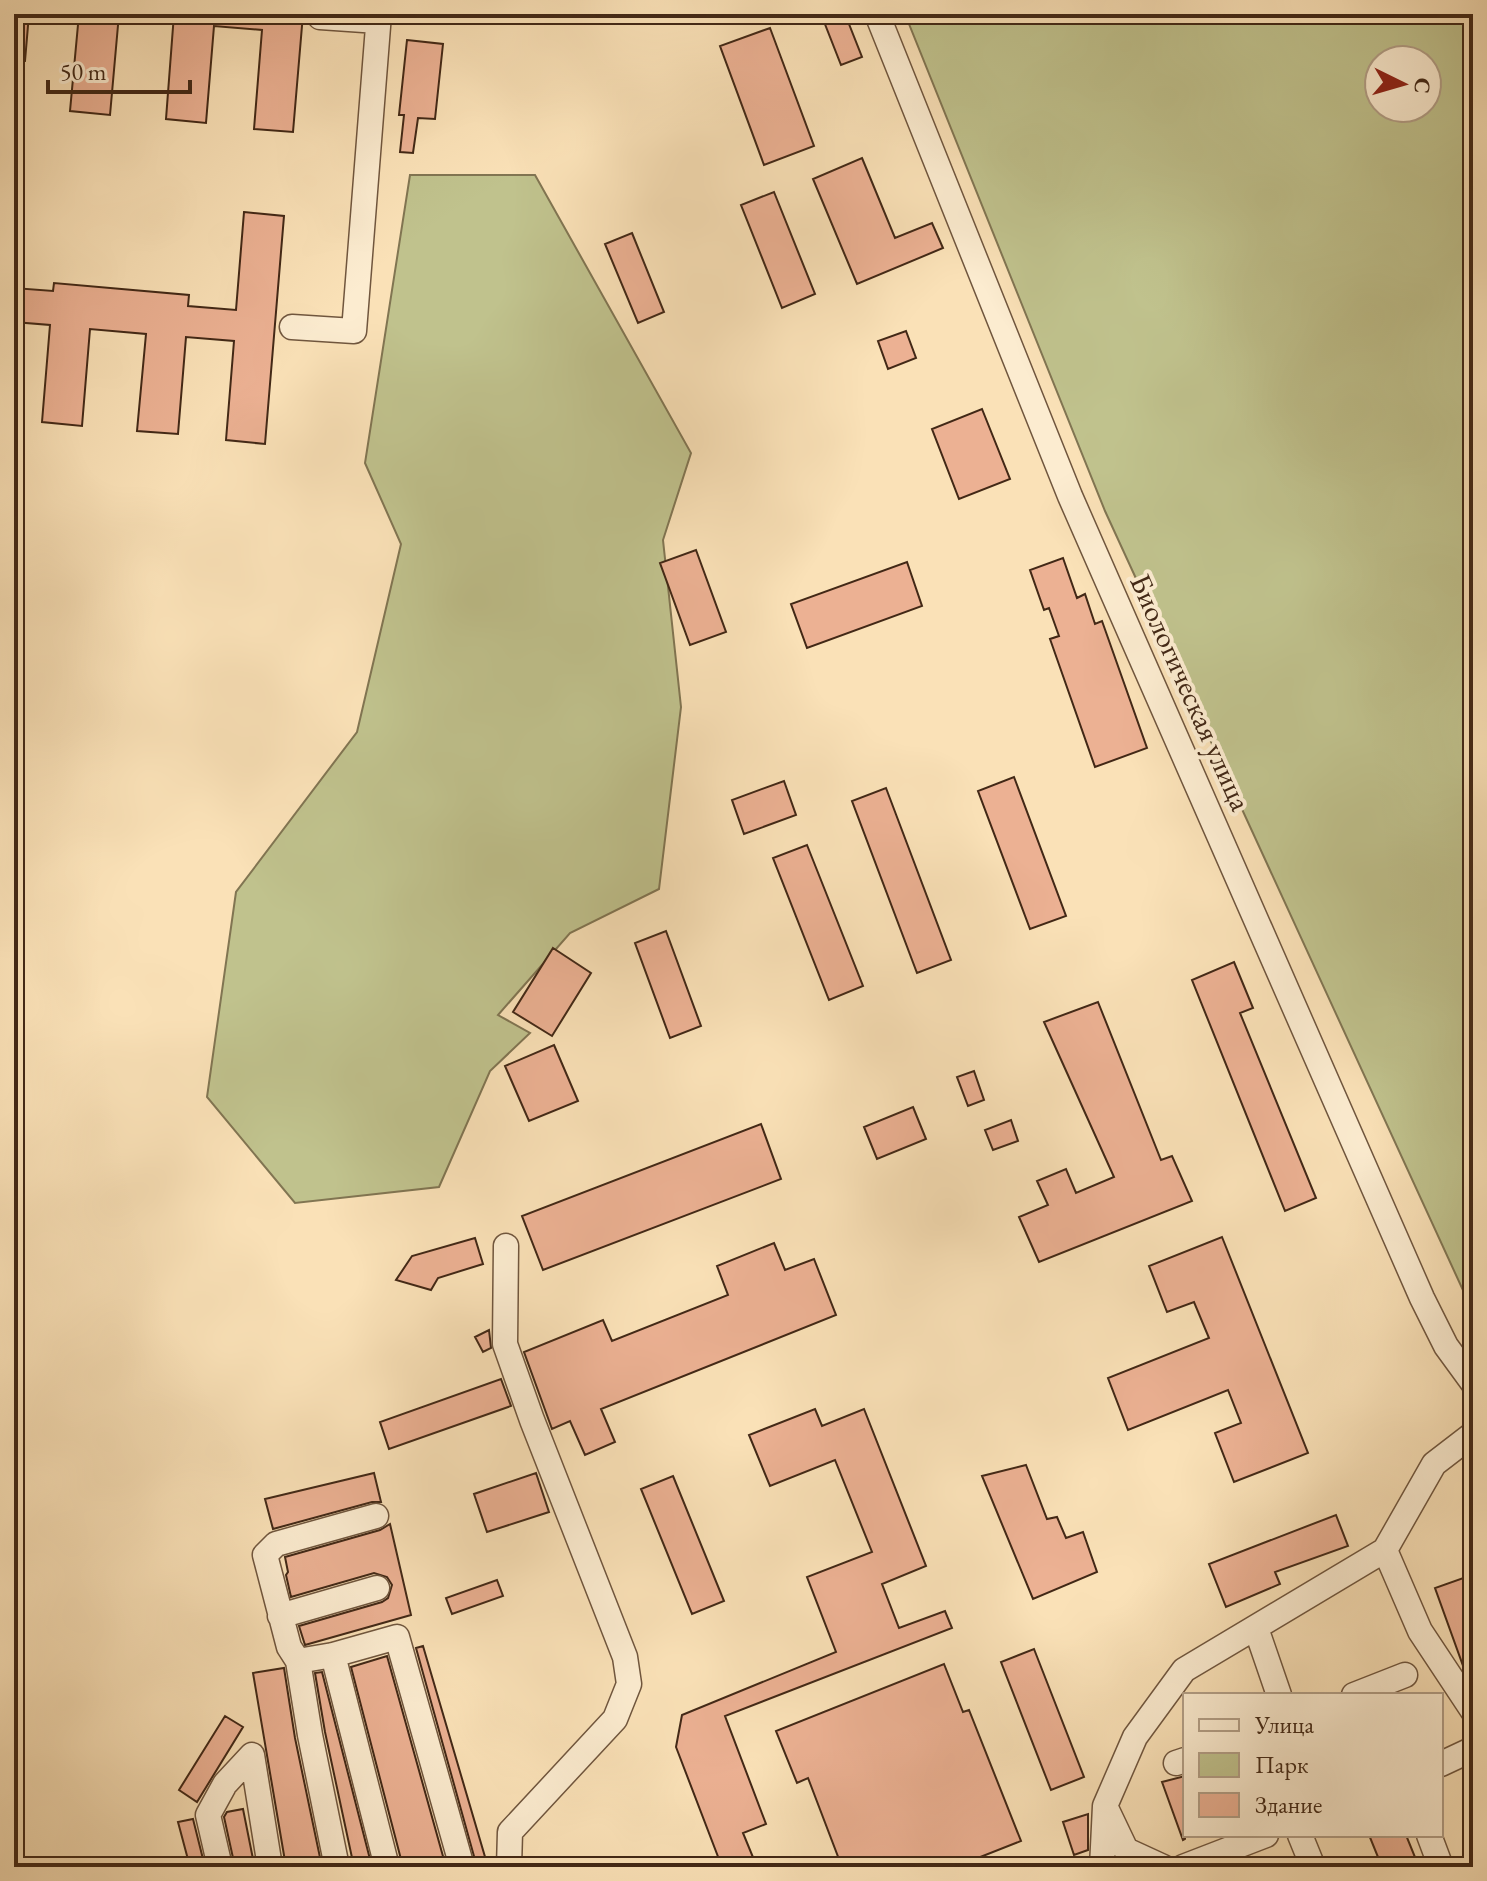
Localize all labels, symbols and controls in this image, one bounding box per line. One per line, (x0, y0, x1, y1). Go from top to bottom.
scale bar (48, 44, 190, 94)
north arrow (1363, 44, 1443, 124)
text: 50 m (60, 56, 107, 87)
text: С (1407, 77, 1438, 95)
street label: Биологическая улица (1121, 567, 1261, 817)
legend (1183, 1693, 1443, 1837)
text: Улица (1254, 1709, 1314, 1740)
text: Парк (1255, 1749, 1309, 1780)
text: Здание (1255, 1789, 1322, 1820)

